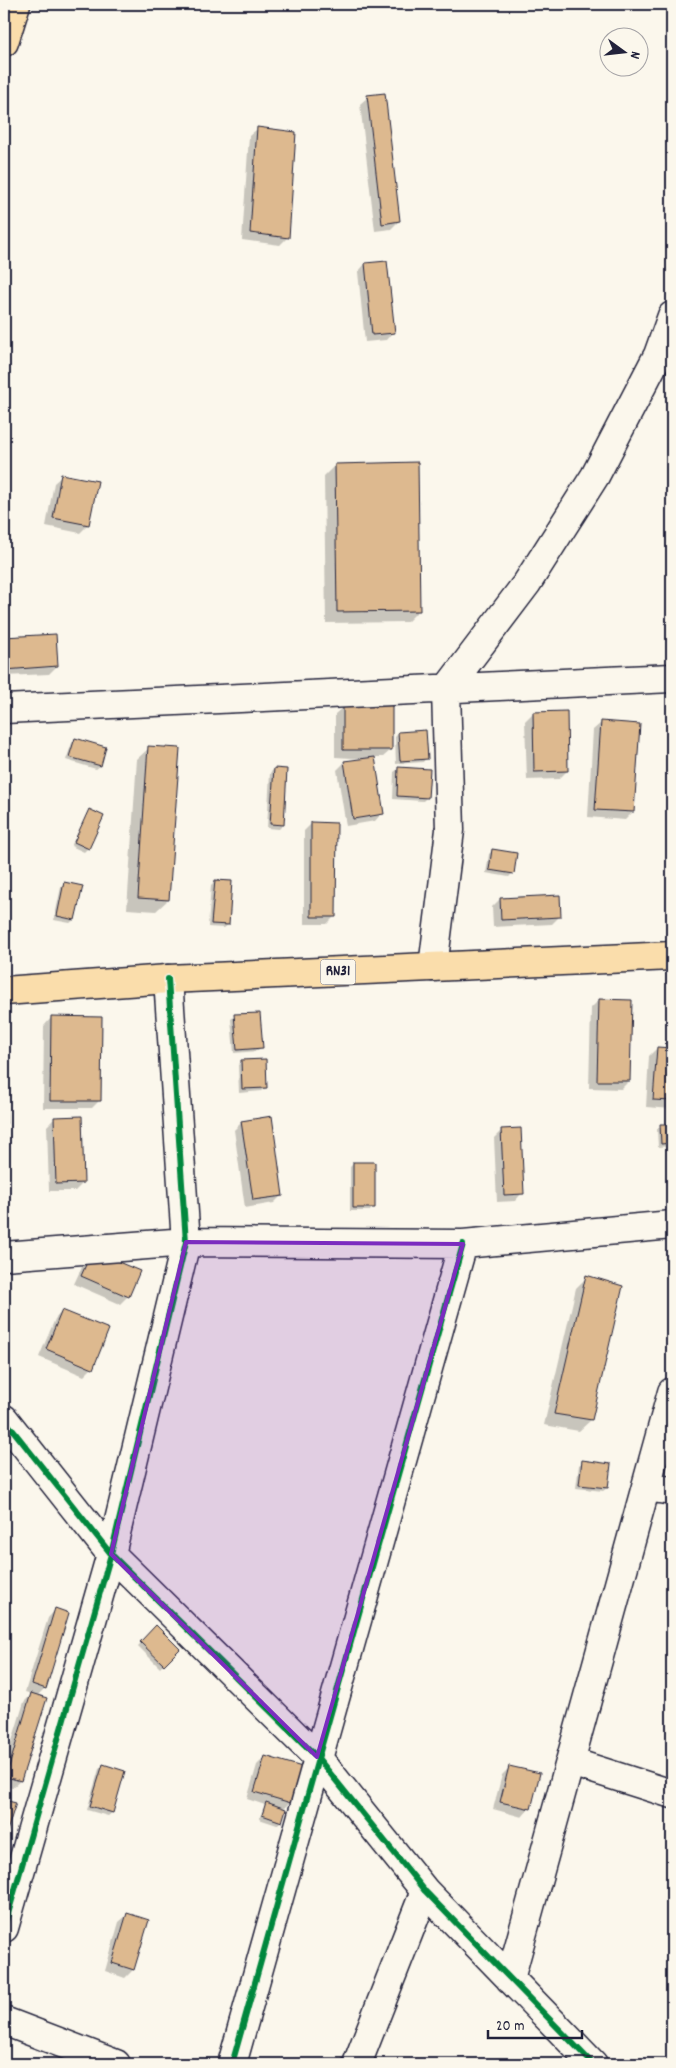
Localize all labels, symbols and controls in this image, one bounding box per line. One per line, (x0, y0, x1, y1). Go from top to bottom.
north arrow (598, 28, 648, 78)
text: N (624, 49, 645, 61)
road number: RN31 (320, 960, 356, 984)
scale bar (488, 2008, 582, 2040)
text: 20 m (496, 2016, 524, 2038)

